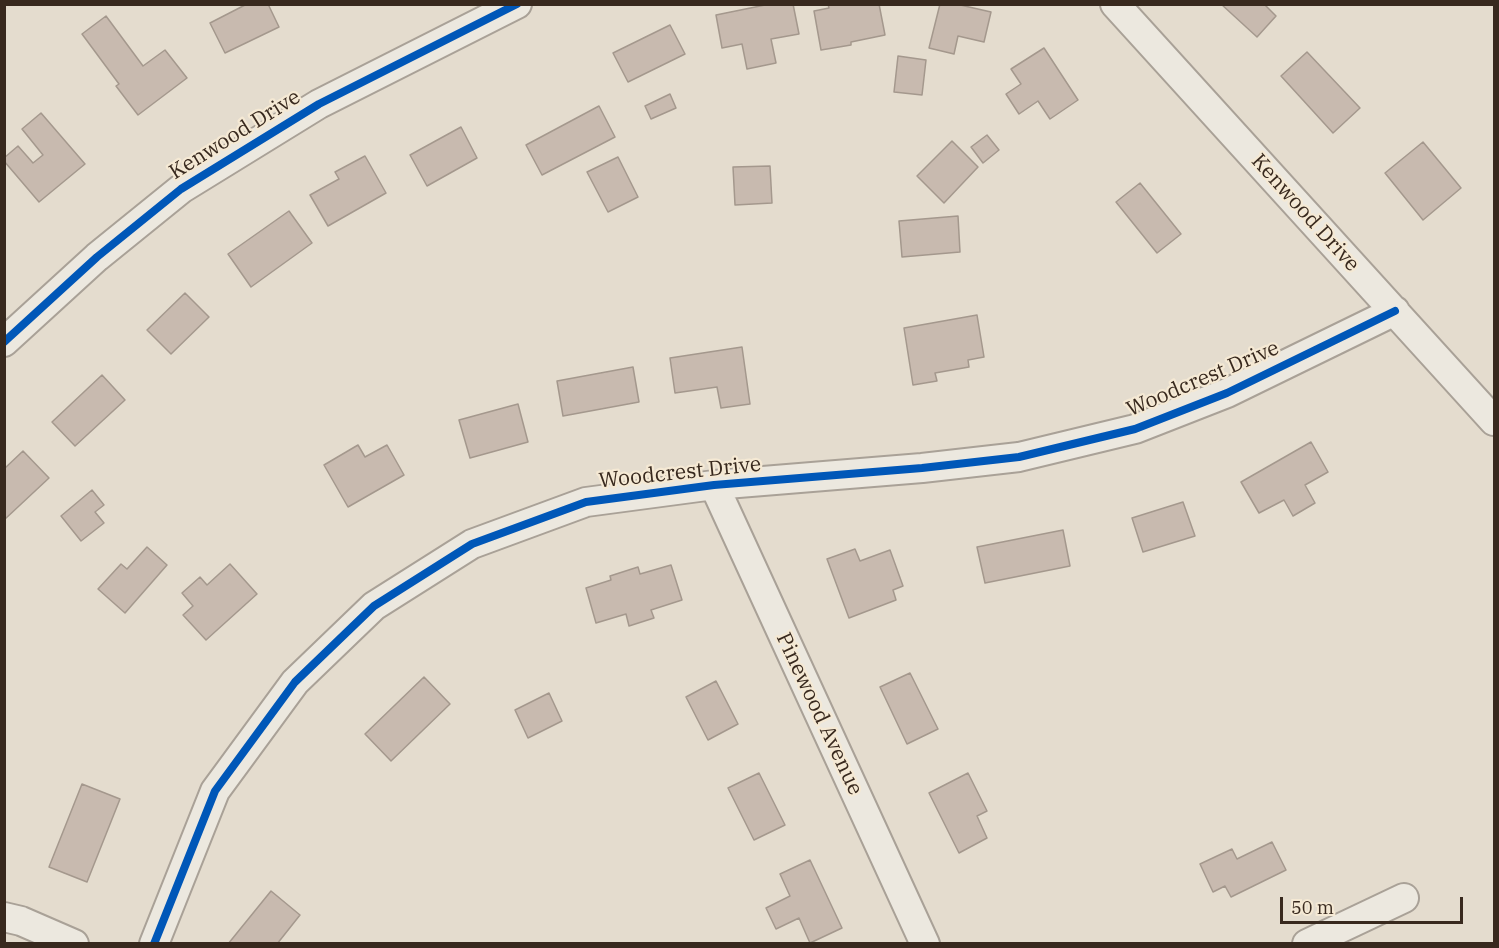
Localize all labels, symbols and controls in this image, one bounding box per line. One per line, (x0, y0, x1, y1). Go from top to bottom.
street label: Kenwood Drive (165, 85, 305, 185)
street label: Kenwood Drive (1246, 149, 1364, 277)
street label: Woodcrest Drive (1123, 336, 1283, 422)
street label: Woodcrest Drive (598, 452, 762, 494)
street label: Pinewood Avenue (770, 629, 868, 799)
scale bar (1283, 885, 1466, 923)
text: 50 m (1291, 896, 1334, 919)

